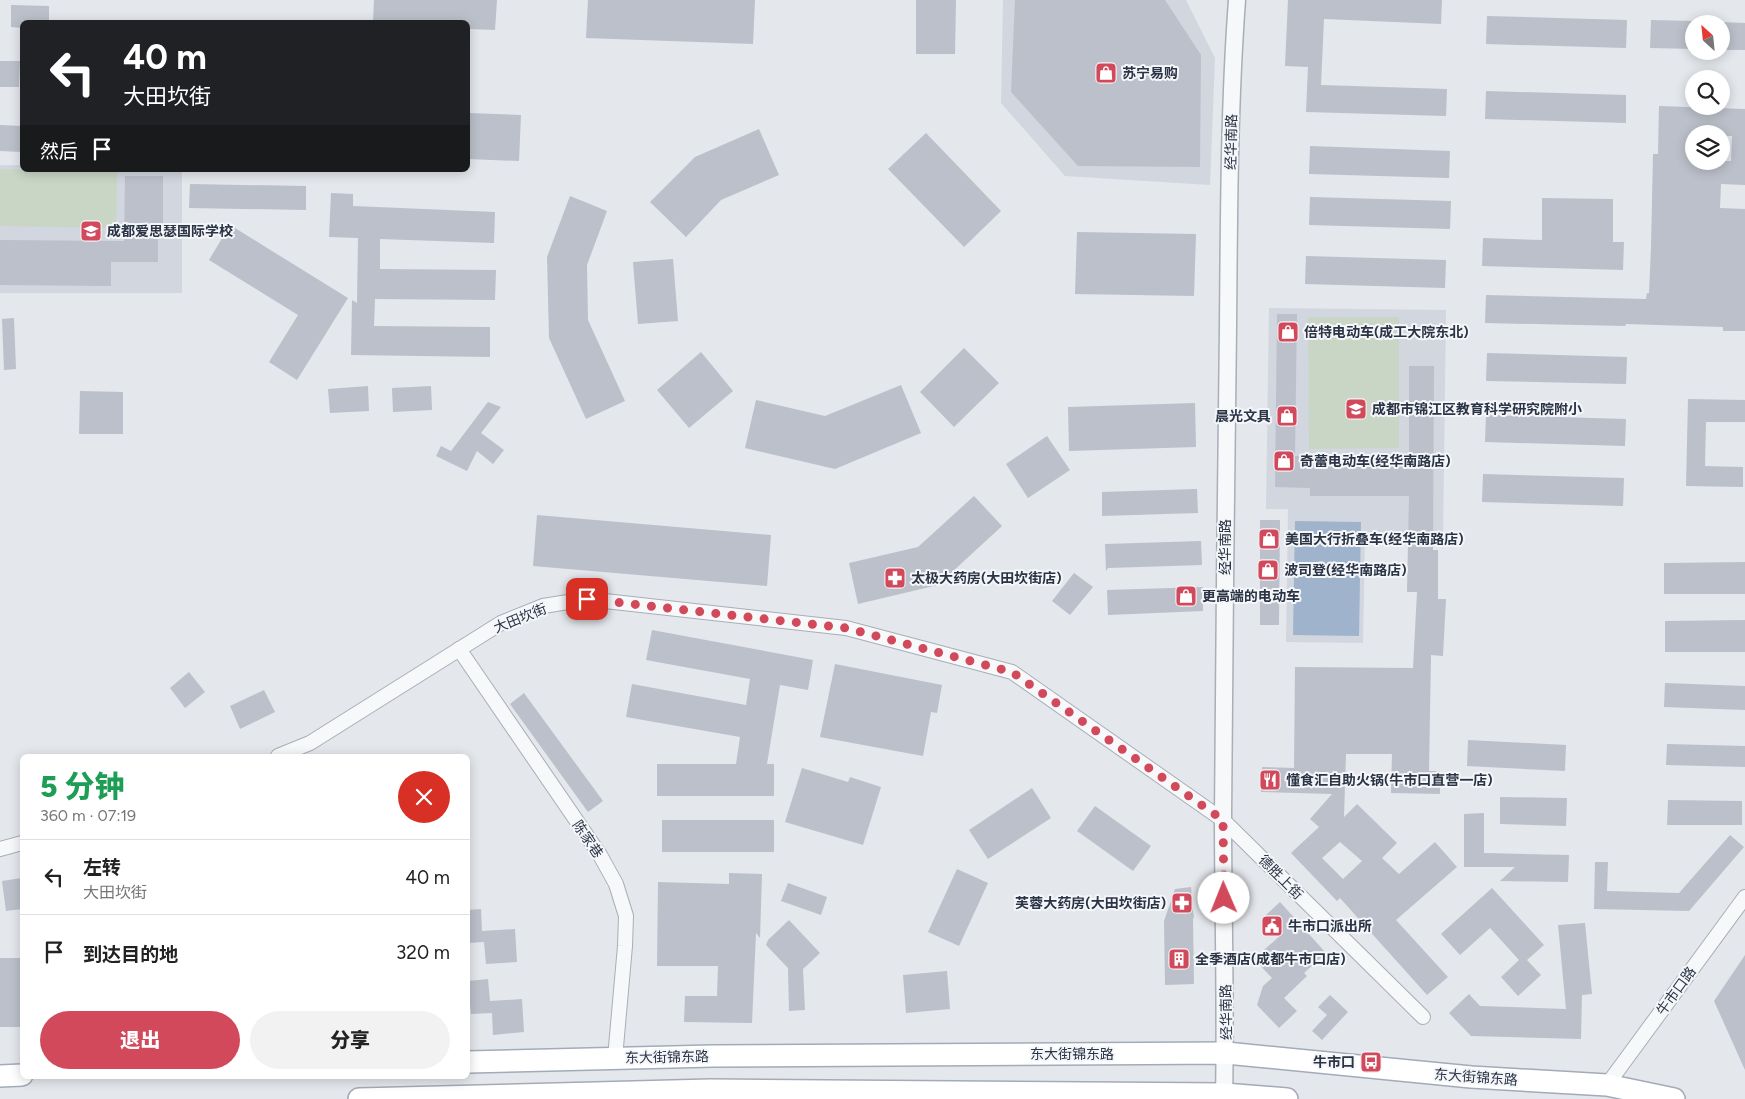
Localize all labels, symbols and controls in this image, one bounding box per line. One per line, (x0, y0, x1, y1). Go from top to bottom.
north arrow (1685, 15, 1730, 60)
map controls (1685, 15, 1730, 170)
text: 40 m (123, 36, 207, 78)
icon: left (40, 40, 105, 105)
shop icon: 苏宁易购 (1094, 61, 1118, 85)
place label: 苏宁易购 (1122, 65, 1178, 82)
button: search (1685, 70, 1730, 115)
text: 大田坎街 (123, 83, 211, 110)
street label: 经华南路 (1223, 114, 1240, 170)
button: layers (1685, 125, 1730, 170)
icon: arrive (88, 135, 116, 163)
text: 然后 (40, 140, 78, 163)
school or university icon: 成都爱思瑟国际学校 (79, 219, 103, 243)
place label: 成都爱思瑟国际学校 (107, 223, 233, 240)
shop icon: 倍特电动车(成工大院东北) (1276, 320, 1300, 344)
place label: 倍特电动车(成工大院东北) (1304, 324, 1469, 341)
school or university icon: 成都市锦江区教育科学研究院附小 (1344, 397, 1368, 421)
place label: 成都市锦江区教育科学研究院附小 (1372, 401, 1582, 418)
shop icon: 晨光文具 (1275, 404, 1299, 428)
place label: 晨光文具 (1215, 408, 1271, 425)
shop icon: 奇蕾电动车(经华南路店) (1272, 449, 1296, 473)
place label: 奇蕾电动车(经华南路店) (1300, 453, 1451, 470)
street label: 经华南路 (1217, 519, 1234, 575)
shop icon: 美国大行折叠车(经华南路店) (1257, 527, 1281, 551)
place label: 美国大行折叠车(经华南路店) (1285, 531, 1464, 548)
shop icon: 波司登(经华南路店) (1256, 558, 1280, 582)
place label: 波司登(经华南路店) (1284, 562, 1407, 579)
pharmacy icon: 太极大药房(大田坎街店) (883, 566, 907, 590)
place label: 太极大药房(大田坎街店) (911, 570, 1062, 587)
pin (566, 578, 608, 620)
shop icon: 更高端的电动车 (1174, 584, 1198, 608)
icon: arrive (573, 585, 601, 613)
place label: 更高端的电动车 (1202, 588, 1300, 605)
street label: 大田坎街 (491, 600, 549, 637)
text: 5 分钟 (40, 768, 125, 805)
restaurant icon: 懂食汇自助火锅(牛市口直营一店) (1258, 768, 1282, 792)
button: close (398, 771, 450, 823)
place label: 懂食汇自助火锅(牛市口直营一店) (1286, 772, 1493, 789)
text: 360 m · 07:19 (40, 806, 136, 825)
street label: 陈家巷 (569, 817, 606, 861)
street label: 德胜上街 (1255, 852, 1306, 903)
text: 左转 (83, 856, 121, 879)
icon: left (40, 863, 68, 891)
text: 40 m (405, 866, 450, 889)
position arrow (1197, 871, 1249, 923)
text: 大田坎街 (83, 883, 147, 902)
pharmacy icon: 芙蓉大药房(大田坎街店) (1170, 891, 1194, 915)
place label: 芙蓉大药房(大田坎街店) (1015, 895, 1166, 912)
public building icon: 牛市口派出所 (1260, 914, 1284, 938)
place label: 牛市口派出所 (1288, 918, 1372, 935)
icon: arrive (40, 938, 68, 966)
text: 320 m (396, 941, 450, 964)
text: 到达目的地 (83, 943, 178, 966)
building icon: 全季酒店(成都牛市口店) (1167, 947, 1191, 971)
place label: 全季酒店(成都牛市口店) (1195, 951, 1346, 968)
street label: 牛市口路 (1653, 964, 1700, 1019)
street label: 经华南路 (1218, 984, 1235, 1040)
button: 退出 (40, 1011, 240, 1069)
button: 分享 (250, 1011, 450, 1069)
street label: 东大街锦东路 (1030, 1046, 1114, 1063)
street label: 东大街锦东路 (625, 1048, 709, 1067)
bus stop icon: 牛市口 (1359, 1050, 1383, 1074)
place label: 牛市口 (1313, 1054, 1355, 1071)
street label: 东大街锦东路 (1433, 1066, 1518, 1089)

